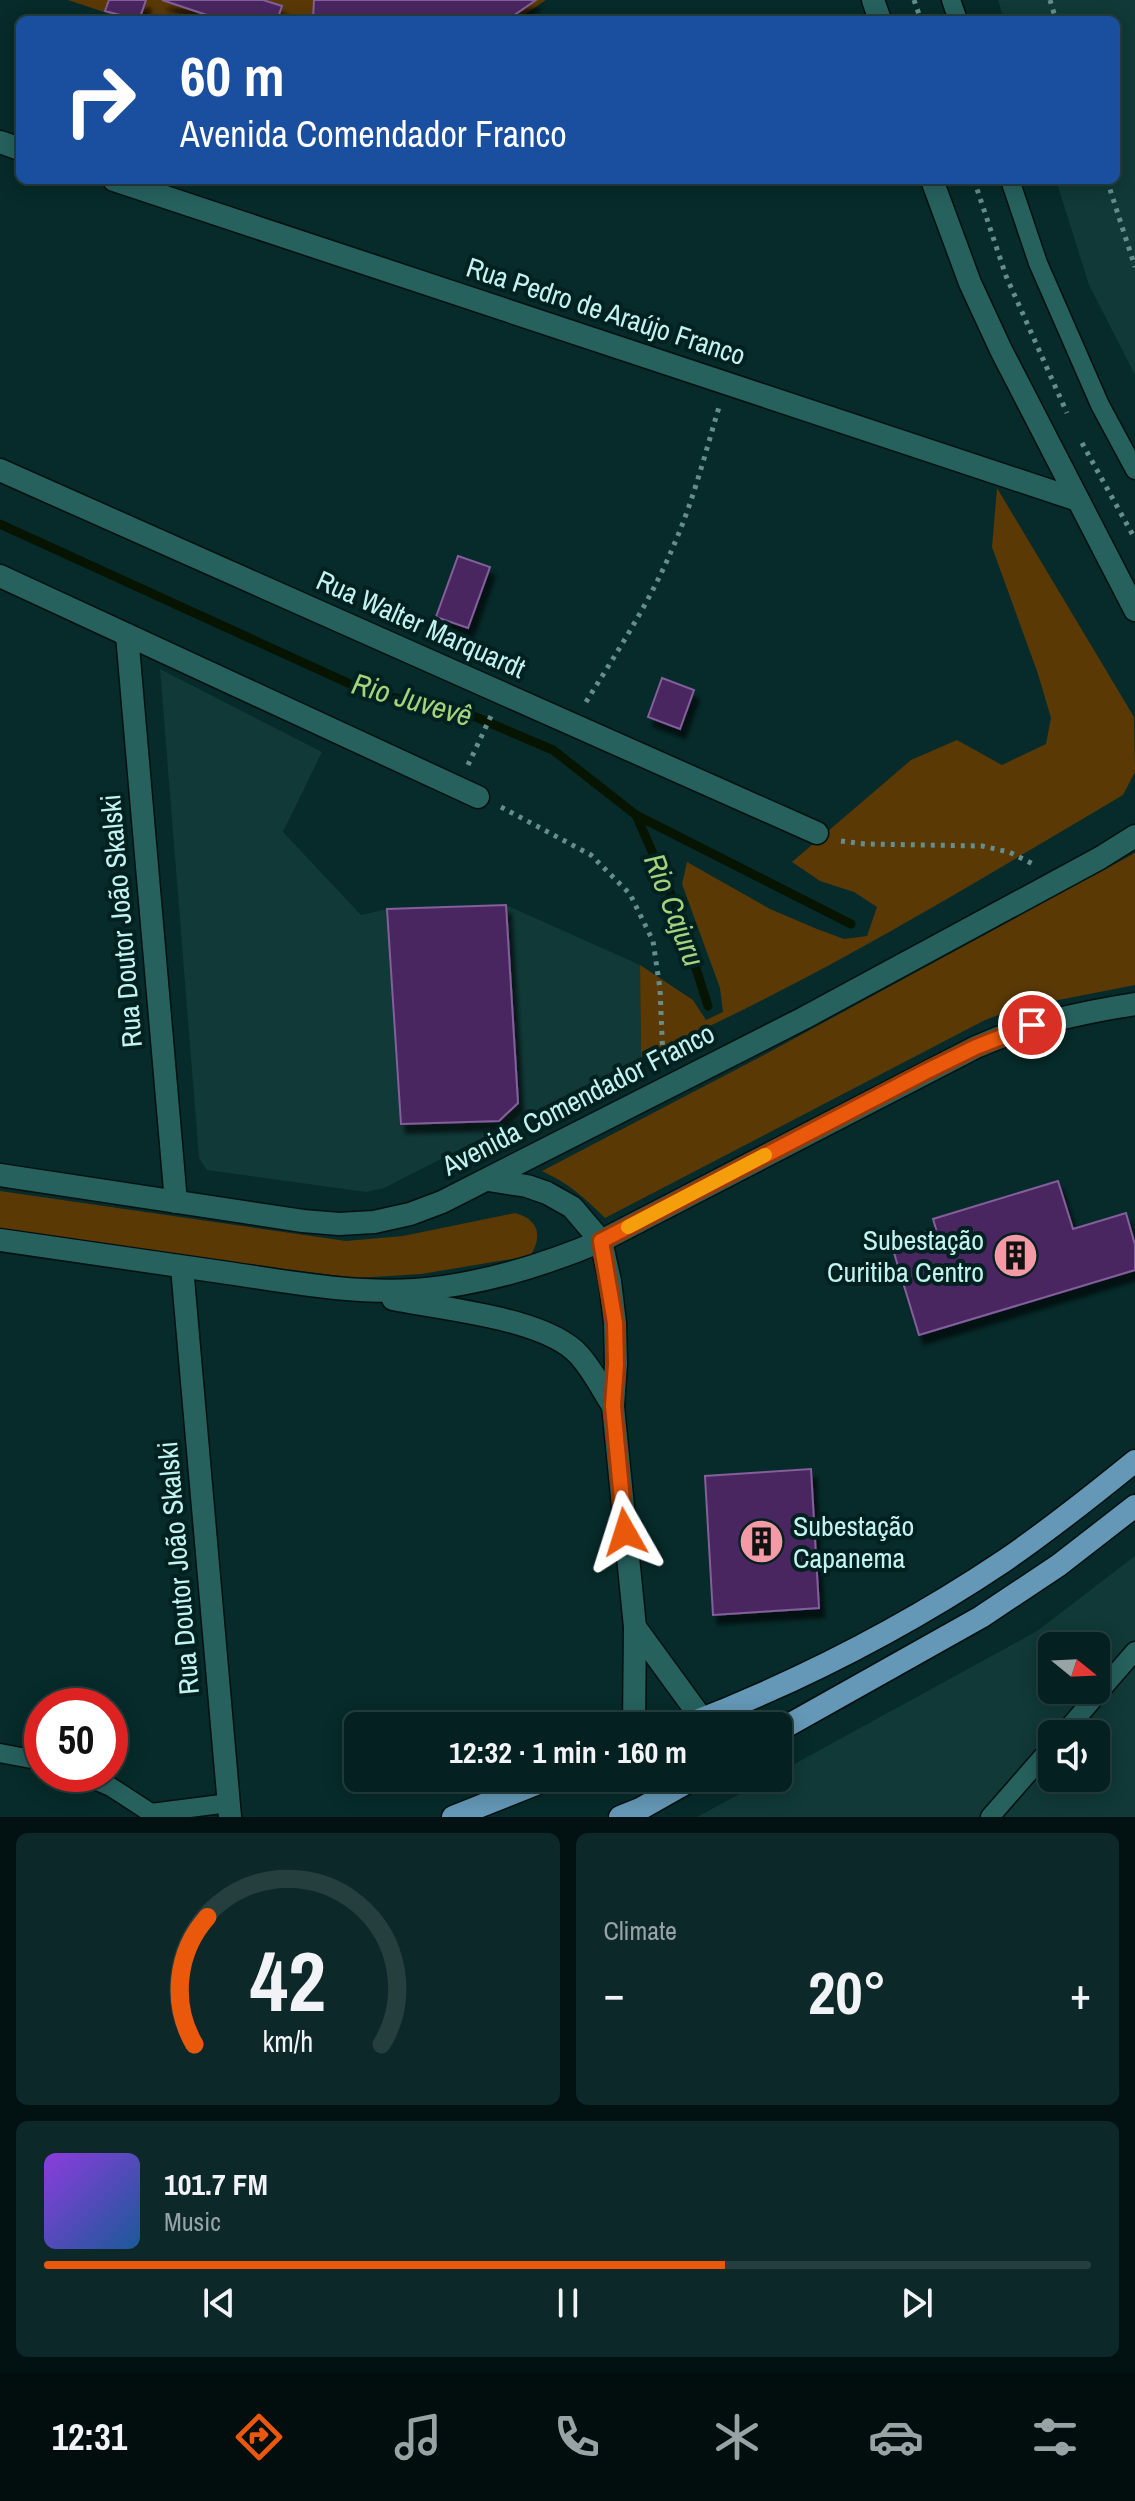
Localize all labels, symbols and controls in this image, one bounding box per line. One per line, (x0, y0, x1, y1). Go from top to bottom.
text: 60 m (180, 38, 285, 113)
icon: right (48, 48, 152, 152)
text: Avenida Comendador Franco (180, 110, 567, 158)
street label: Rua Pedro de Araújo Franco (462, 248, 750, 374)
street label: Rua Walter Marquardt (310, 561, 532, 687)
water label: Rio Juvevê (348, 663, 477, 735)
street label: Rua Doutor João Skalski (91, 793, 151, 1049)
water label: Rio Cajuru (635, 848, 715, 972)
pin (998, 991, 1066, 1059)
icon: arrive (1010, 1003, 1054, 1047)
street label: Avenida Comendador Franco (434, 1014, 721, 1185)
place label: Subestação Curitiba Centro (827, 1221, 984, 1291)
building icon: Subestação Curitiba Centro (991, 1232, 1039, 1280)
street label: Rua Doutor João Skalski (148, 1440, 208, 1696)
position arrow (583, 1490, 667, 1574)
place label: Subestação Capanema (793, 1507, 914, 1577)
building icon: Subestação Capanema (738, 1518, 786, 1566)
north arrow (1038, 1632, 1110, 1704)
map controls (1038, 1632, 1110, 1792)
speed limit sign: 50 (24, 1688, 128, 1792)
button: sound (1038, 1720, 1110, 1792)
text: 12:32 · 1 min · 160 m (449, 1732, 687, 1772)
text: Climate (604, 1913, 677, 1948)
text: 42 (250, 1925, 326, 2037)
text: 20° (808, 1952, 887, 2033)
text: − (604, 1963, 625, 2023)
text: + (1070, 1963, 1091, 2023)
text: km/h (262, 2022, 313, 2061)
text: 101.7 FM (164, 2164, 268, 2204)
text: Music (164, 2204, 221, 2239)
icon: previous (197, 2281, 241, 2325)
icon: pause (546, 2281, 590, 2325)
icon: next (895, 2281, 939, 2325)
icon: directions (231, 2409, 287, 2465)
icon: music (390, 2409, 446, 2465)
icon: phone (549, 2409, 605, 2465)
icon: climate (709, 2409, 765, 2465)
icon: car (868, 2409, 924, 2465)
icon: filters (1027, 2409, 1083, 2465)
text: 12:31 (52, 2413, 127, 2461)

